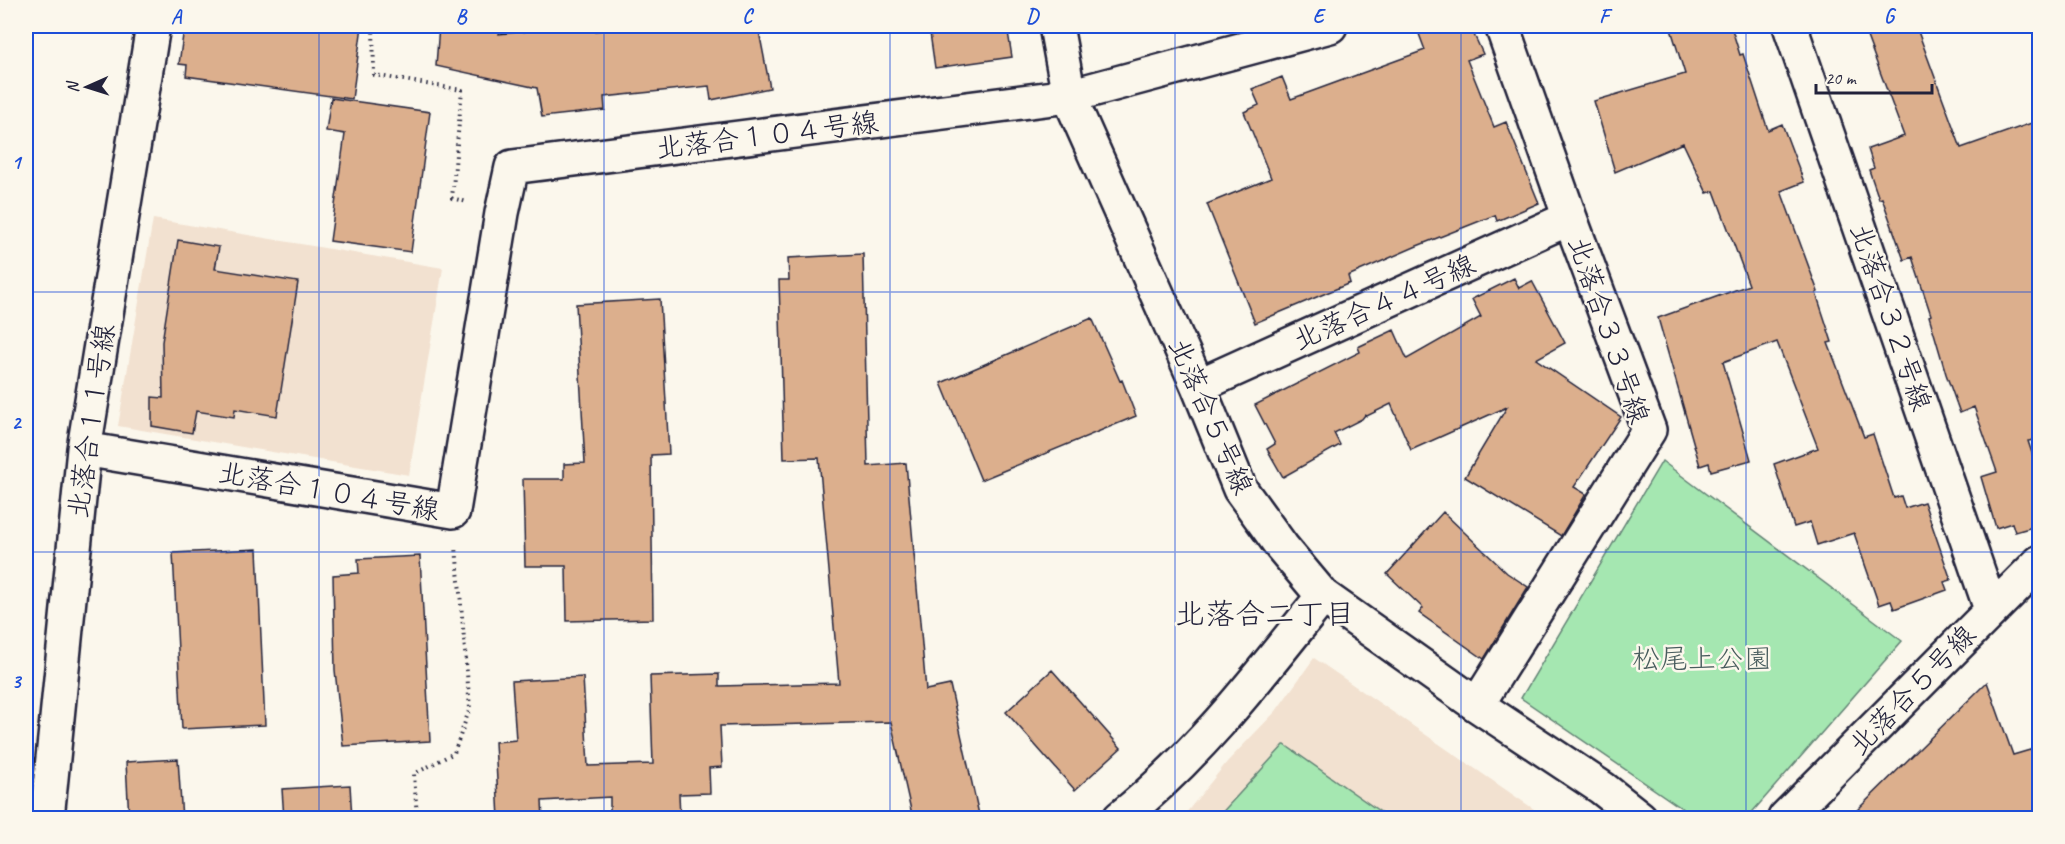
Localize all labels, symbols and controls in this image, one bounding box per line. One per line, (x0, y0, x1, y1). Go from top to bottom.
text: A (171, 4, 183, 29)
text: B (456, 4, 468, 29)
text: C (742, 4, 754, 29)
text: D (1026, 4, 1040, 29)
text: E (1313, 4, 1327, 29)
text: F (1599, 4, 1613, 29)
text: G (1884, 4, 1897, 29)
north arrow (57, 57, 117, 117)
scale bar (1816, 57, 1932, 95)
text: 20 m (1825, 67, 1858, 89)
text: N (63, 79, 83, 93)
street label: 北落合１０４号線 (654, 104, 880, 166)
text: 1 (12, 150, 23, 175)
street label: 北落合３２号線 (1843, 219, 1939, 415)
street label: 北落合３３号線 (1561, 232, 1657, 428)
street label: 北落合４４号線 (1287, 246, 1481, 358)
street label: 北落合１１号線 (60, 322, 122, 520)
street label: 北落合５号線 (1161, 332, 1261, 500)
text: 2 (12, 410, 23, 435)
street label: 北落合１０４号線 (216, 454, 442, 528)
district label: 北落合二丁目 (1175, 595, 1355, 633)
street label: 北落合５号線 (1841, 617, 1983, 763)
park label: 松尾上公園 (1632, 641, 1772, 676)
text: 3 (12, 669, 23, 694)

